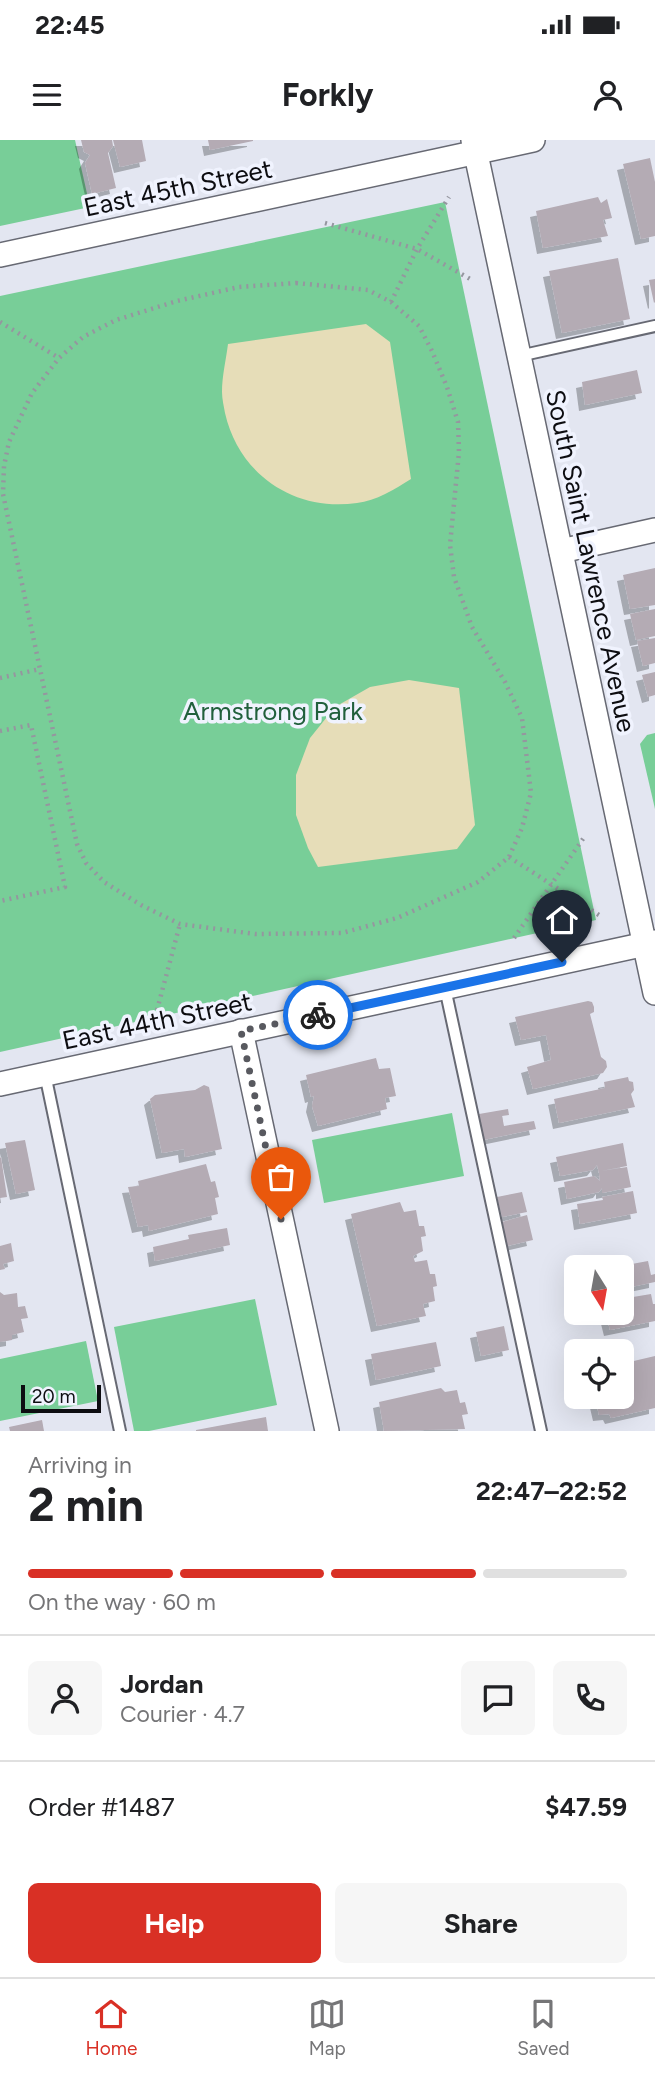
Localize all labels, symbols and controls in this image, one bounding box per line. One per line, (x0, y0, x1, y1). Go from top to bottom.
text: 22:45 (35, 9, 105, 41)
icon: menu (28, 76, 66, 114)
text: Forkly (282, 76, 373, 114)
icon: person (589, 76, 627, 114)
street label: East 45th Street (81, 152, 275, 224)
street label: South Saint Lawrence Avenue (539, 387, 643, 735)
park label: Armstrong Park (183, 695, 363, 727)
pin (532, 890, 592, 962)
icon: home (543, 901, 581, 939)
courier (283, 980, 353, 1050)
street label: East 44th Street (59, 985, 255, 1057)
icon: bike (299, 996, 337, 1034)
pin (251, 1147, 311, 1219)
icon: bag (262, 1158, 300, 1196)
north arrow (564, 1255, 634, 1325)
map controls (564, 1255, 634, 1409)
button: locate (564, 1339, 634, 1409)
scale bar (21, 1382, 102, 1414)
text: 20 m (32, 1385, 76, 1408)
text: Arriving in (28, 1451, 132, 1479)
text: 22:47–22:52 (476, 1475, 627, 1507)
text: 2 min (28, 1477, 144, 1533)
text: On the way · 60 m (28, 1588, 216, 1616)
button: person (28, 1661, 102, 1735)
button: chat (461, 1661, 535, 1735)
button: phone (553, 1661, 627, 1735)
text: Jordan (120, 1668, 203, 1700)
text: Courier · 4.7 (120, 1700, 245, 1728)
text: Order #1487 (28, 1791, 175, 1823)
text: $47.59 (545, 1791, 627, 1823)
button: Help (28, 1883, 321, 1963)
button: Share (335, 1883, 627, 1963)
tab: Home (85, 1995, 137, 2060)
tab: Map (308, 1995, 346, 2060)
tab: Saved (517, 1995, 570, 2060)

